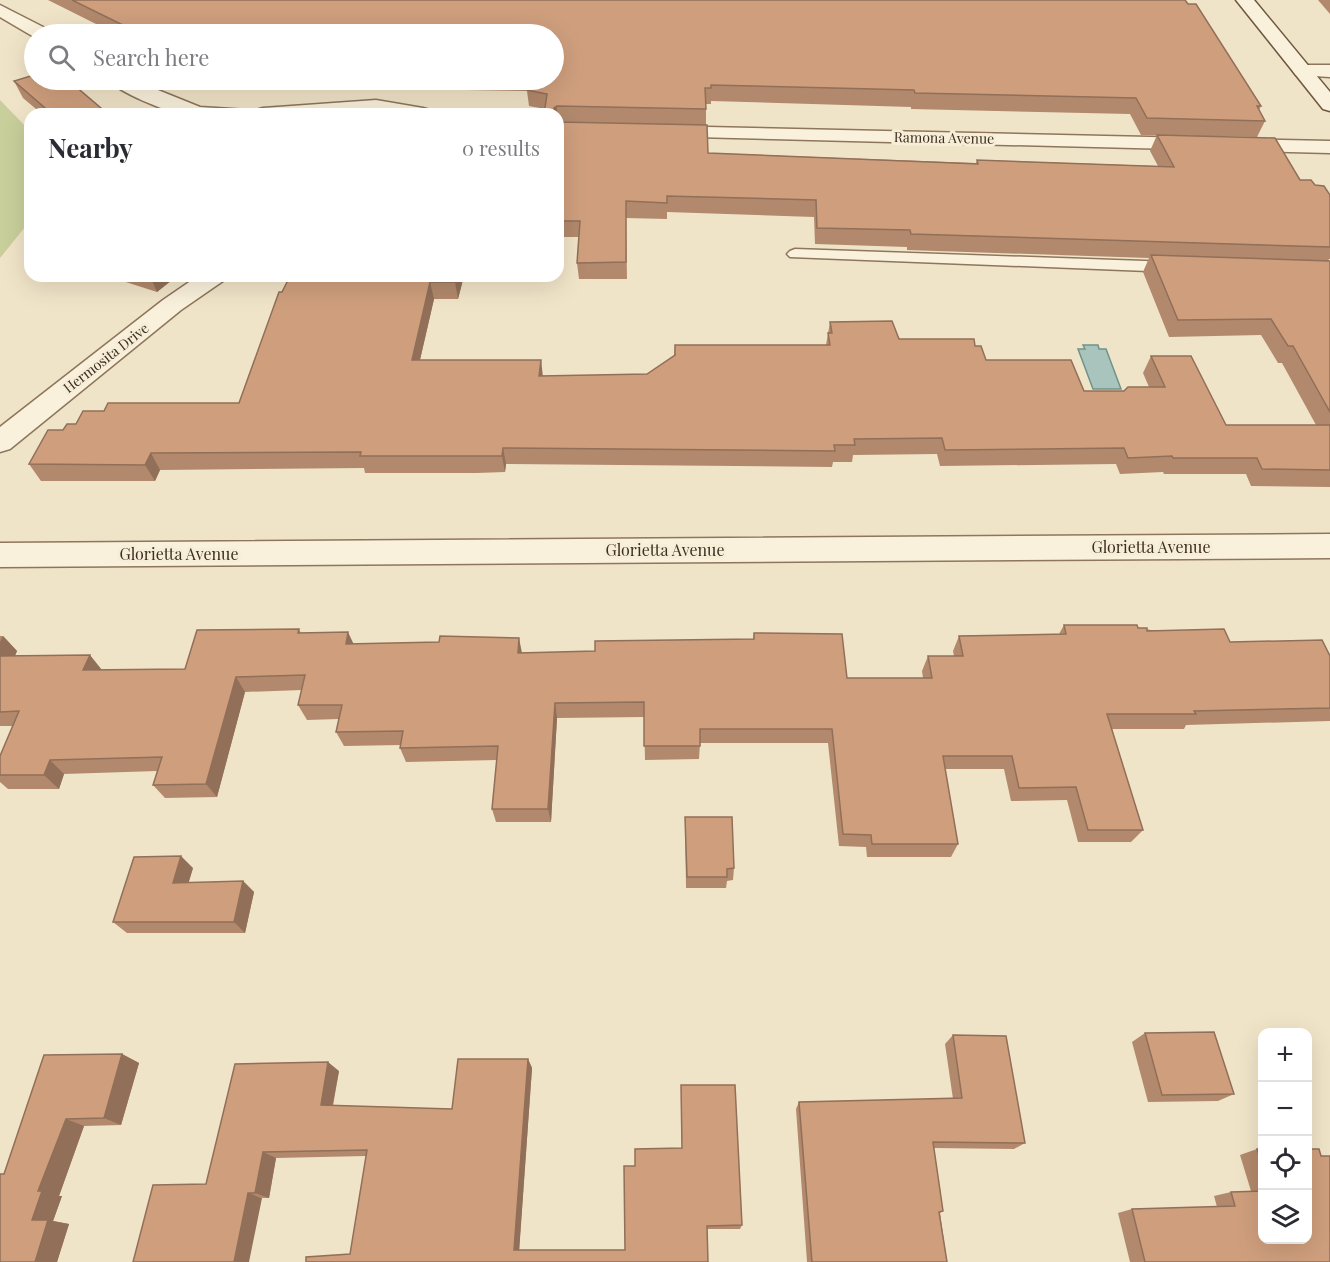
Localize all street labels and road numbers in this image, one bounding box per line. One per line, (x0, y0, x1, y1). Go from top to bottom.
street label: Ramona Avenue (894, 127, 994, 148)
street label: Hermosita Drive (59, 318, 152, 397)
street label: Glorietta Avenue (1092, 536, 1210, 557)
street label: Glorietta Avenue (606, 539, 724, 560)
street label: Glorietta Avenue (120, 543, 238, 564)

